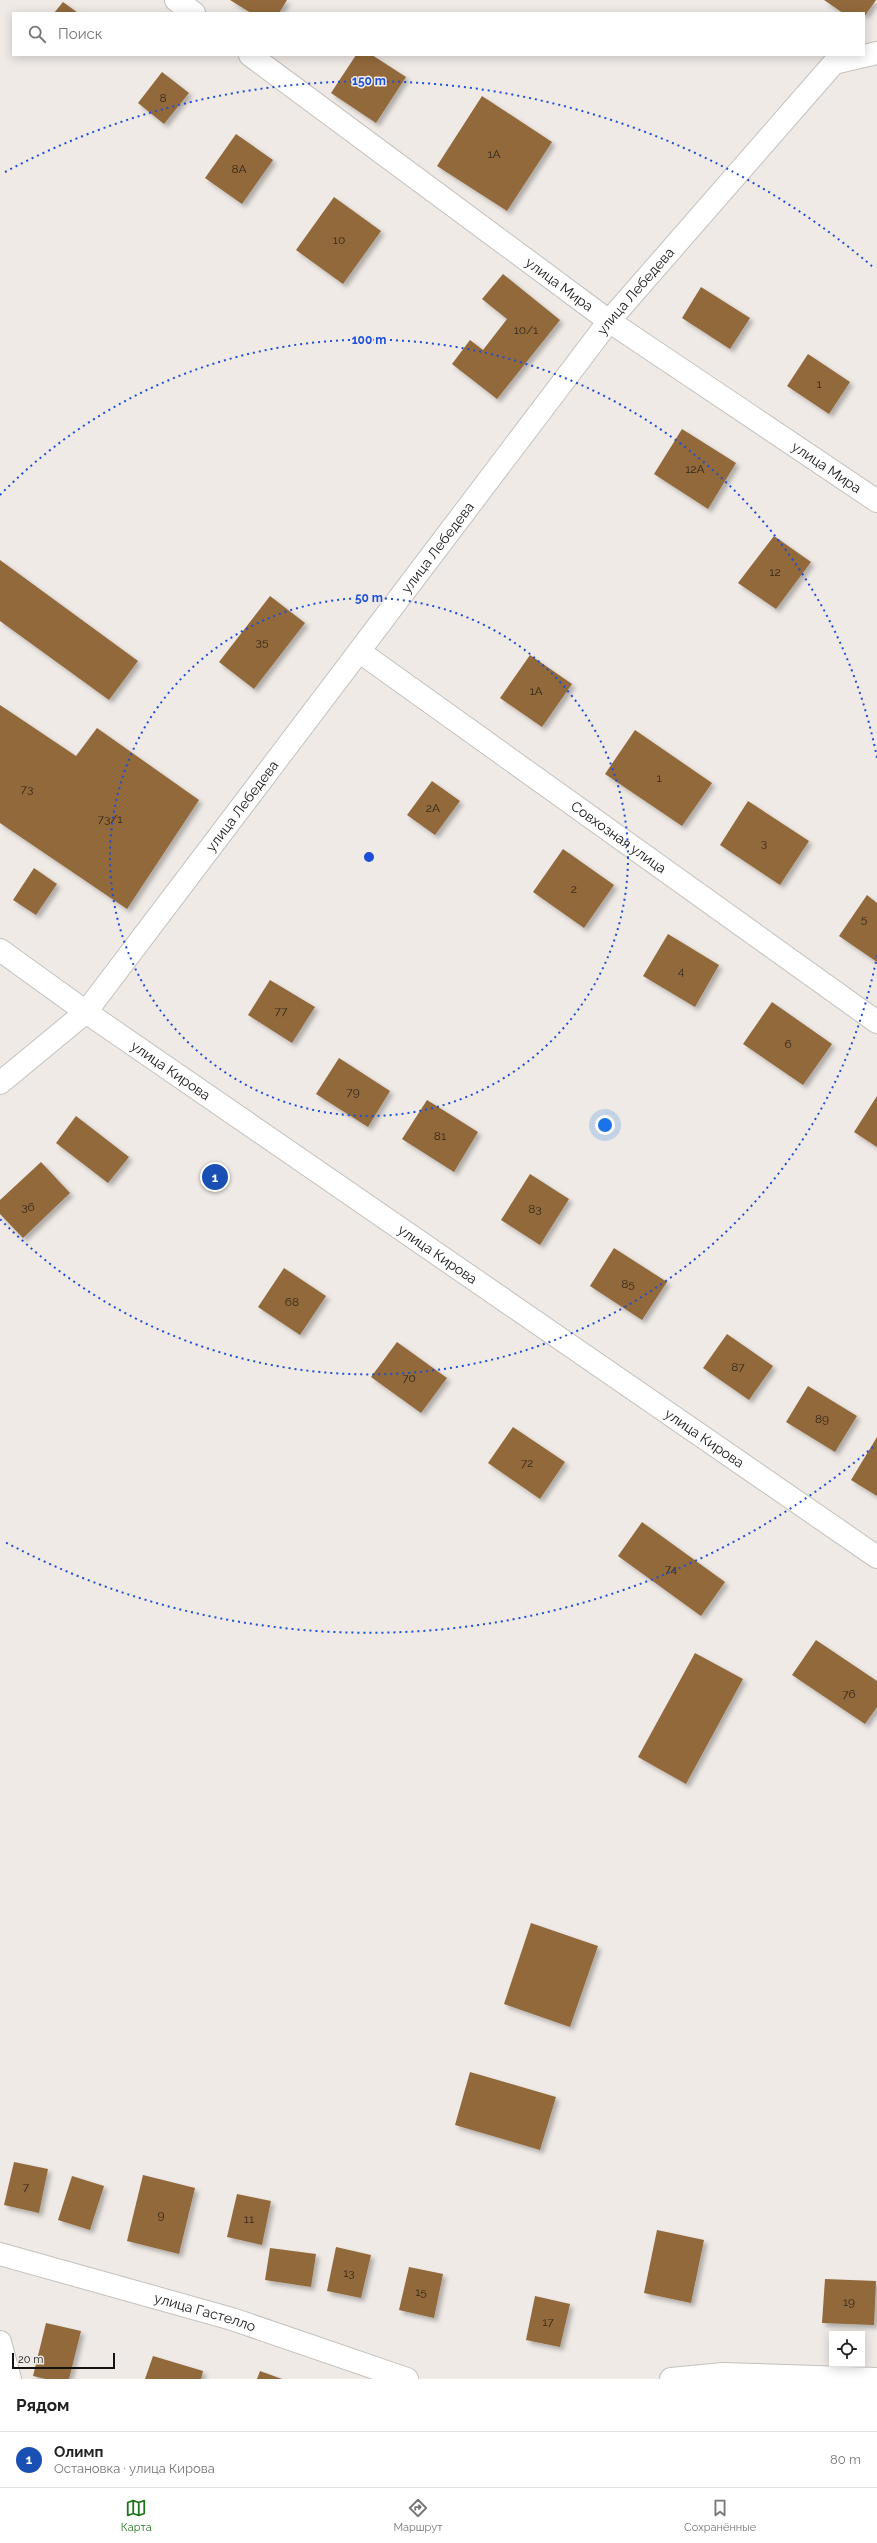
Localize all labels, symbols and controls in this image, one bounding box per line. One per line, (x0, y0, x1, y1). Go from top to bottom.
search box (12, 12, 865, 56)
icon: search (26, 23, 48, 45)
text: Поиск (58, 25, 103, 43)
text: 150 m (352, 74, 386, 88)
house number: 8 (159, 91, 167, 105)
house number: 1А (487, 147, 501, 161)
house number: 8А (231, 162, 247, 176)
house number: 10 (333, 233, 345, 247)
street label: улица Лебедева (594, 244, 677, 338)
street label: улица Мира (522, 254, 596, 314)
house number: 10/1 (514, 323, 538, 337)
text: 100 m (352, 333, 386, 347)
house number: 1 (816, 377, 822, 391)
street label: улица Мира (789, 438, 864, 496)
house number: 12А (685, 462, 705, 476)
street label: улица Лебедева (398, 499, 477, 596)
house number: 12 (769, 565, 781, 579)
text: 50 m (355, 591, 383, 605)
house number: 35 (256, 635, 269, 649)
house number: 1А (529, 684, 543, 698)
street label: улица Лебедева (202, 757, 282, 855)
house number: 1 (656, 771, 662, 785)
house number: 73 (21, 782, 33, 796)
street label: Совхозная улица (568, 798, 669, 876)
house number: 2А (426, 801, 440, 815)
house number: 73/1 (98, 812, 122, 826)
house number: 3 (761, 836, 767, 850)
centre of rings (362, 850, 376, 864)
house number: 2 (571, 882, 577, 896)
house number: 5 (861, 912, 868, 926)
house number: 4 (678, 964, 685, 978)
house number: 77 (275, 1004, 288, 1018)
house number: 6 (784, 1037, 792, 1051)
street label: улица Кирова (128, 1038, 213, 1103)
house number: 79 (346, 1085, 360, 1099)
your location (595, 1115, 615, 1135)
house number: 81 (434, 1129, 446, 1143)
pin: 1 (202, 1162, 228, 1192)
house number: 36 (21, 1200, 35, 1214)
house number: 83 (528, 1202, 542, 1216)
street label: улица Кирова (395, 1221, 480, 1287)
house number: 85 (621, 1277, 635, 1291)
house number: 68 (285, 1295, 299, 1309)
house number: 87 (731, 1360, 745, 1374)
house number: 70 (402, 1371, 416, 1385)
street label: улица Кирова (662, 1405, 747, 1471)
house number: 89 (815, 1412, 829, 1426)
house number: 72 (521, 1456, 533, 1470)
house number: 74 (665, 1562, 678, 1576)
house number: 76 (842, 1687, 856, 1701)
house number: 7 (23, 2180, 30, 2194)
house number: 9 (157, 2208, 165, 2222)
house number: 11 (244, 2212, 254, 2226)
house number: 13 (343, 2266, 355, 2280)
house number: 15 (415, 2285, 427, 2299)
street label: улица Гастелло (152, 2290, 258, 2335)
house number: 19 (843, 2295, 855, 2309)
house number: 17 (542, 2315, 554, 2329)
map controls (829, 2331, 865, 2367)
button: locate (829, 2331, 865, 2367)
scale bar (12, 2351, 115, 2370)
text: 20 m (18, 2353, 43, 2366)
text: Рядом (16, 2395, 69, 2415)
text: Олимп (54, 2443, 103, 2461)
text: 1 (26, 2452, 32, 2467)
text: 80 m (830, 2452, 861, 2467)
text: Остановка · улица Кирова (54, 2461, 215, 2476)
tab: Карта (121, 2497, 152, 2534)
tab: Маршрут (393, 2497, 442, 2534)
tab: Сохранённые (684, 2497, 756, 2534)

